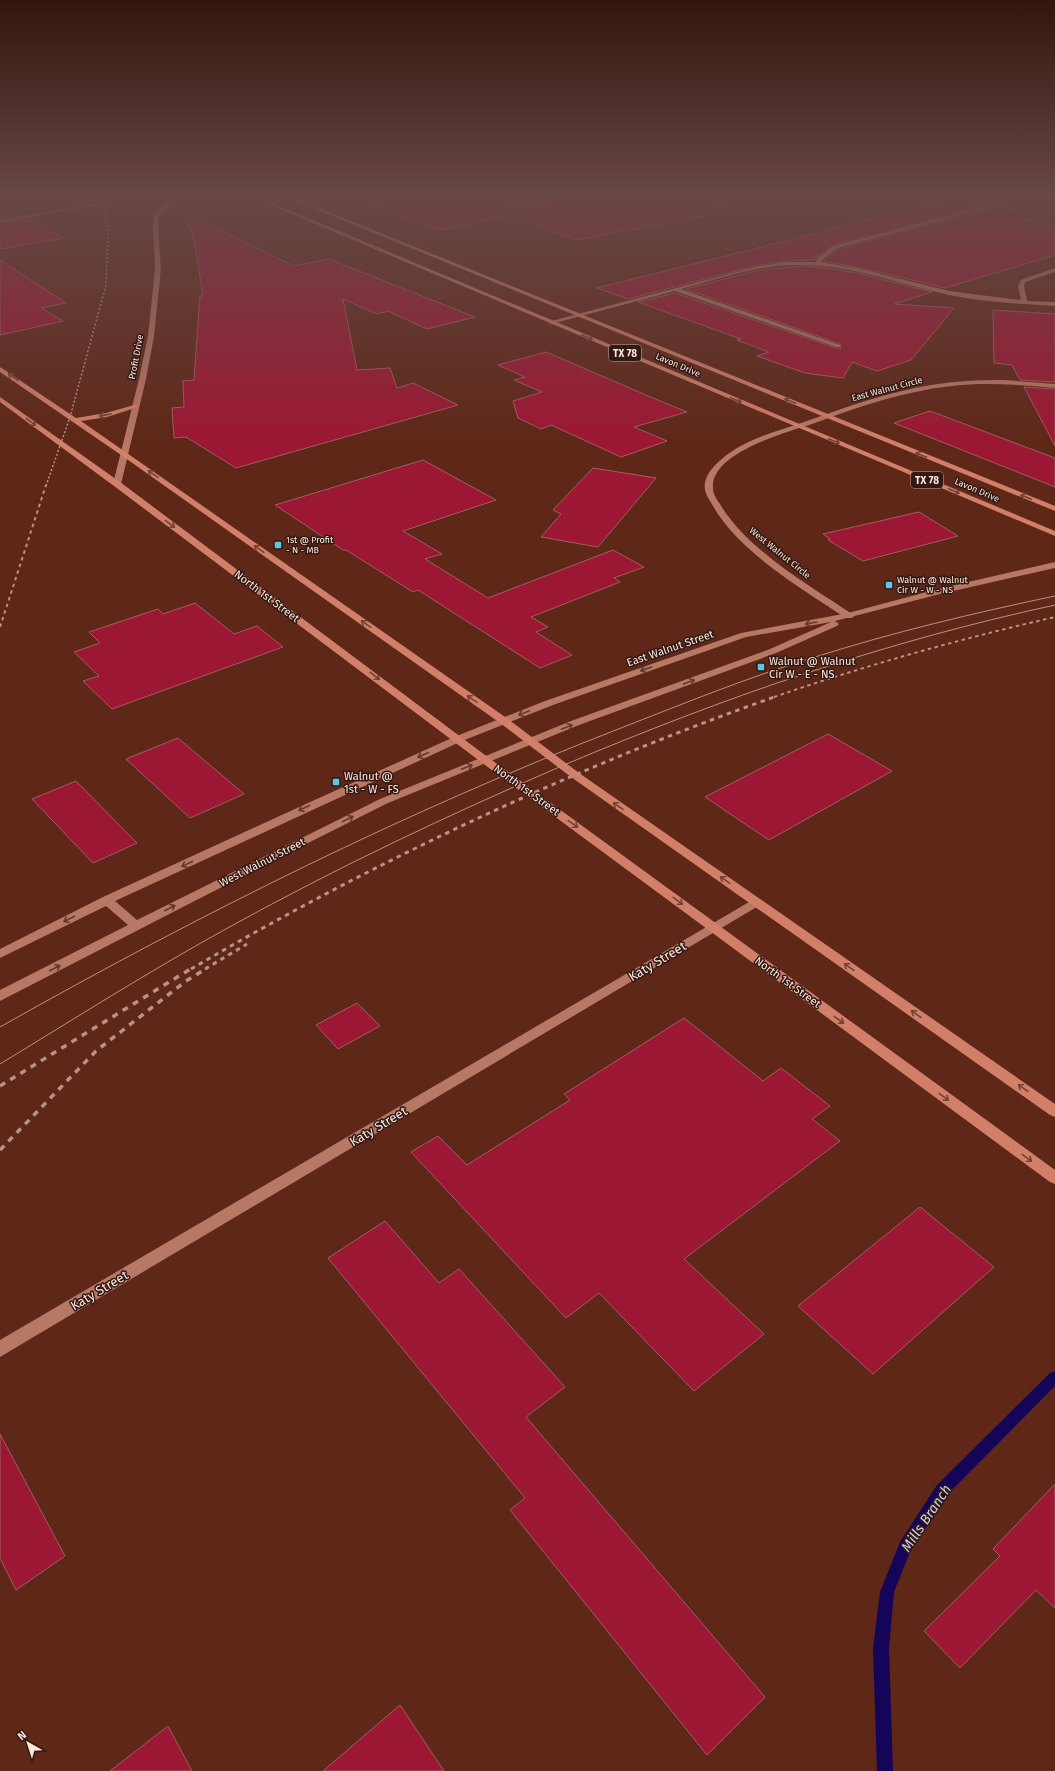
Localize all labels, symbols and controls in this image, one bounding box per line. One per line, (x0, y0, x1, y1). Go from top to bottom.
street label: Profit Drive (127, 334, 145, 380)
one-way arrow (580, 334, 592, 341)
road number: TX 78 (609, 345, 641, 361)
street label: Lavon Drive (654, 351, 702, 379)
one-way arrow (7, 373, 18, 381)
street label: East Walnut Circle (851, 375, 923, 403)
one-way arrow (730, 397, 742, 404)
one-way arrow (784, 397, 796, 405)
one-way arrow (99, 411, 112, 419)
one-way arrow (26, 418, 37, 426)
one-way arrow (828, 438, 840, 445)
one-way arrow (916, 450, 928, 458)
one-way arrow (148, 470, 159, 478)
road number: TX 78 (911, 472, 943, 488)
street label: Lavon Drive (953, 476, 1001, 504)
one-way arrow (948, 488, 960, 495)
one-way arrow (1020, 493, 1032, 500)
one-way arrow (165, 519, 176, 528)
street label: West Walnut Circle (748, 525, 813, 581)
place label: 1st @ Profit - N - MB (286, 535, 334, 555)
marker: 1st @ Profit - N - MB (273, 540, 283, 550)
one-way arrow (254, 545, 265, 553)
street label: North 1st Street (232, 568, 302, 625)
place label: Walnut @ Walnut Cir W - W - NS (897, 575, 968, 595)
marker: Walnut @ Walnut Cir W - W - NS (884, 580, 894, 590)
one-way arrow (805, 619, 818, 627)
one-way arrow (360, 620, 371, 628)
street label: East Walnut Street (625, 627, 715, 669)
place label: Walnut @ Walnut Cir W - E - NS (769, 655, 855, 681)
marker: Walnut @ Walnut Cir W - E - NS (756, 662, 766, 672)
one-way arrow (639, 666, 652, 673)
one-way arrow (369, 672, 380, 681)
one-way arrow (682, 678, 694, 686)
one-way arrow (467, 695, 478, 703)
one-way arrow (519, 710, 531, 717)
one-way arrow (560, 722, 572, 730)
one-way arrow (417, 752, 429, 759)
street label: North 1st Street (491, 762, 562, 819)
one-way arrow (460, 763, 472, 771)
place label: Walnut @ 1st - W - FS (344, 770, 399, 796)
marker: Walnut @ 1st - W - FS (331, 777, 341, 787)
one-way arrow (613, 801, 624, 810)
one-way arrow (299, 805, 311, 812)
one-way arrow (341, 815, 353, 822)
one-way arrow (568, 820, 579, 828)
street label: West Walnut Street (217, 835, 307, 890)
one-way arrow (181, 861, 193, 868)
one-way arrow (719, 876, 730, 884)
one-way arrow (672, 897, 683, 905)
one-way arrow (164, 904, 176, 911)
one-way arrow (64, 916, 76, 923)
street label: Katy Street (626, 938, 689, 984)
street label: North 1st Street (752, 954, 823, 1011)
one-way arrow (844, 963, 855, 971)
one-way arrow (48, 964, 60, 971)
one-way arrow (911, 1010, 922, 1018)
one-way arrow (833, 1016, 844, 1024)
one-way arrow (1018, 1084, 1029, 1092)
one-way arrow (938, 1093, 949, 1101)
street label: Katy Street (347, 1103, 410, 1149)
one-way arrow (1022, 1154, 1033, 1162)
street label: Katy Street (68, 1267, 131, 1313)
water label: Mills Branch (898, 1482, 955, 1555)
north arrow (8, 1723, 48, 1763)
text: N (15, 1728, 29, 1743)

